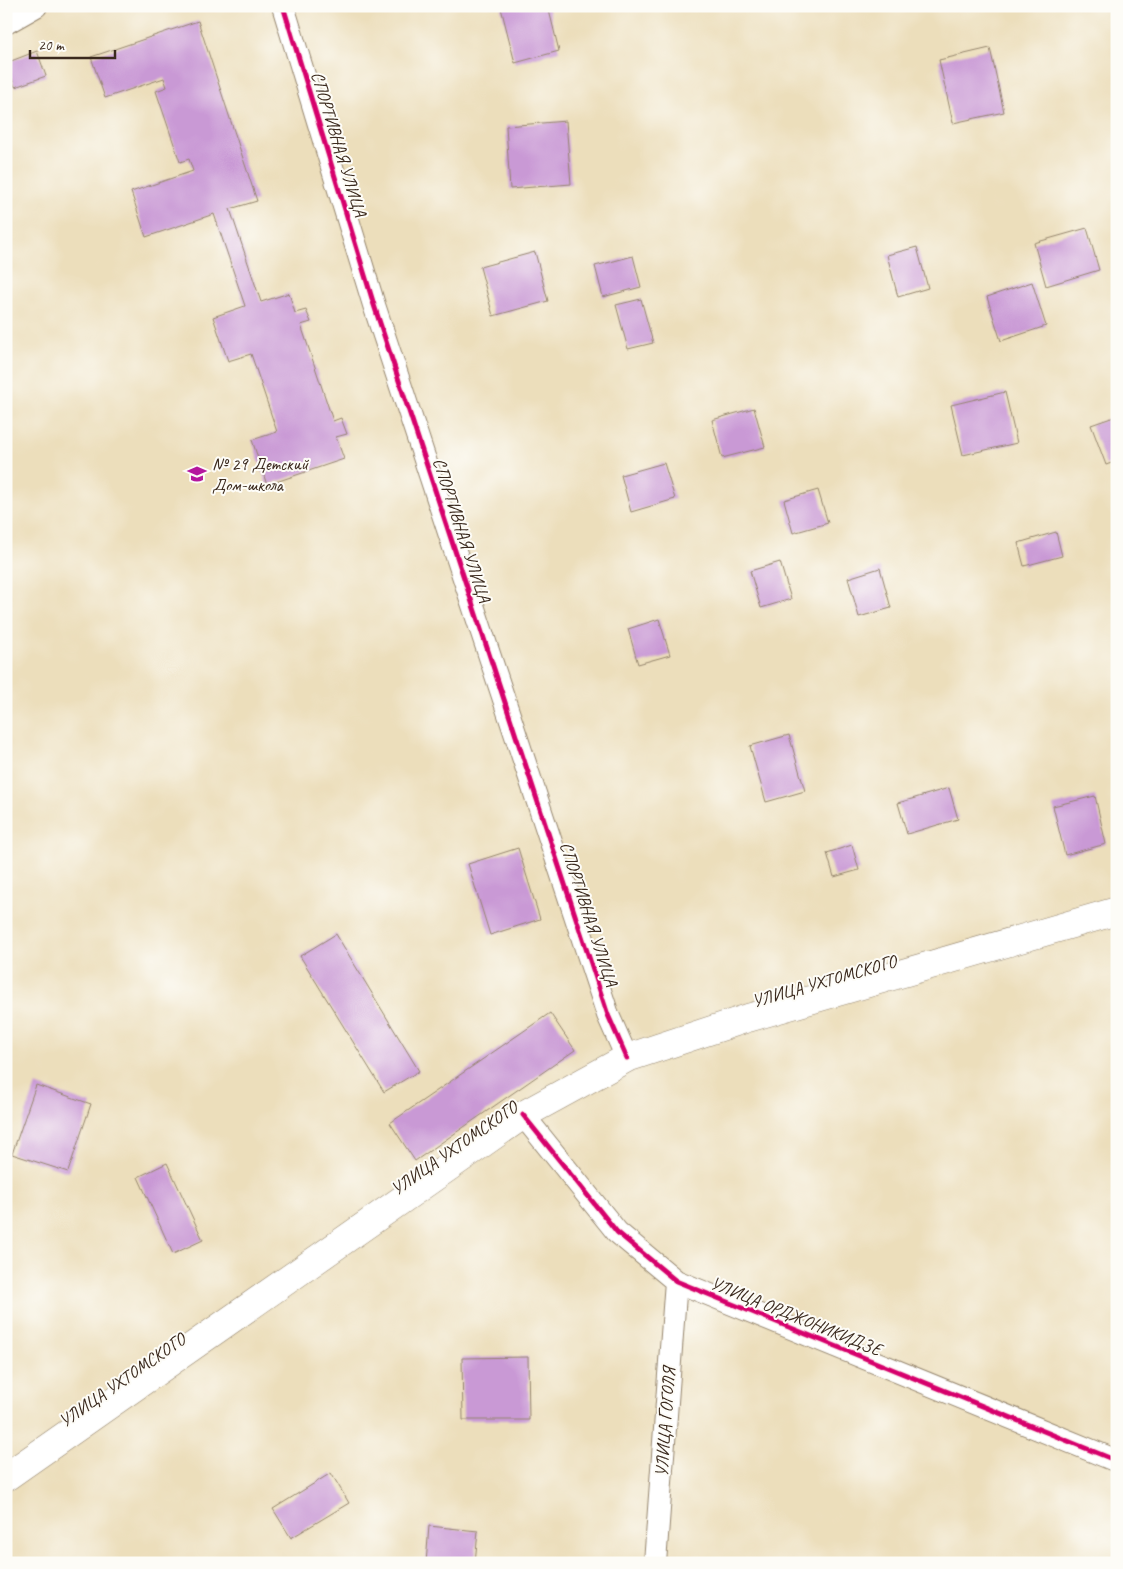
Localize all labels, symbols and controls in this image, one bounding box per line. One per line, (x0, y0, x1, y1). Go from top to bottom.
scale bar (30, 28, 115, 60)
text: 20 m (38, 36, 65, 55)
street label: СПОРТИВНАЯ УЛИЦА (306, 69, 372, 220)
place label: № 29 Детский Дом-школа (212, 453, 310, 496)
street label: СПОРТИВНАЯ УЛИЦА (428, 455, 496, 606)
school or university icon: № 29 Детский Дом-школа (186, 463, 208, 485)
street label: СПОРТИВНАЯ УЛИЦА (555, 839, 623, 990)
street label: УЛИЦА УХТОМСКОГО (749, 949, 901, 1012)
street label: УЛИЦА УХТОМСКОГО (387, 1095, 523, 1200)
street label: УЛИЦА ОРДЖОНИКИДЗЕ (707, 1272, 887, 1361)
street label: УЛИЦА УХТОМСКОГО (55, 1327, 191, 1432)
street label: УЛИЦА ГОГОЛЯ (650, 1364, 680, 1477)

